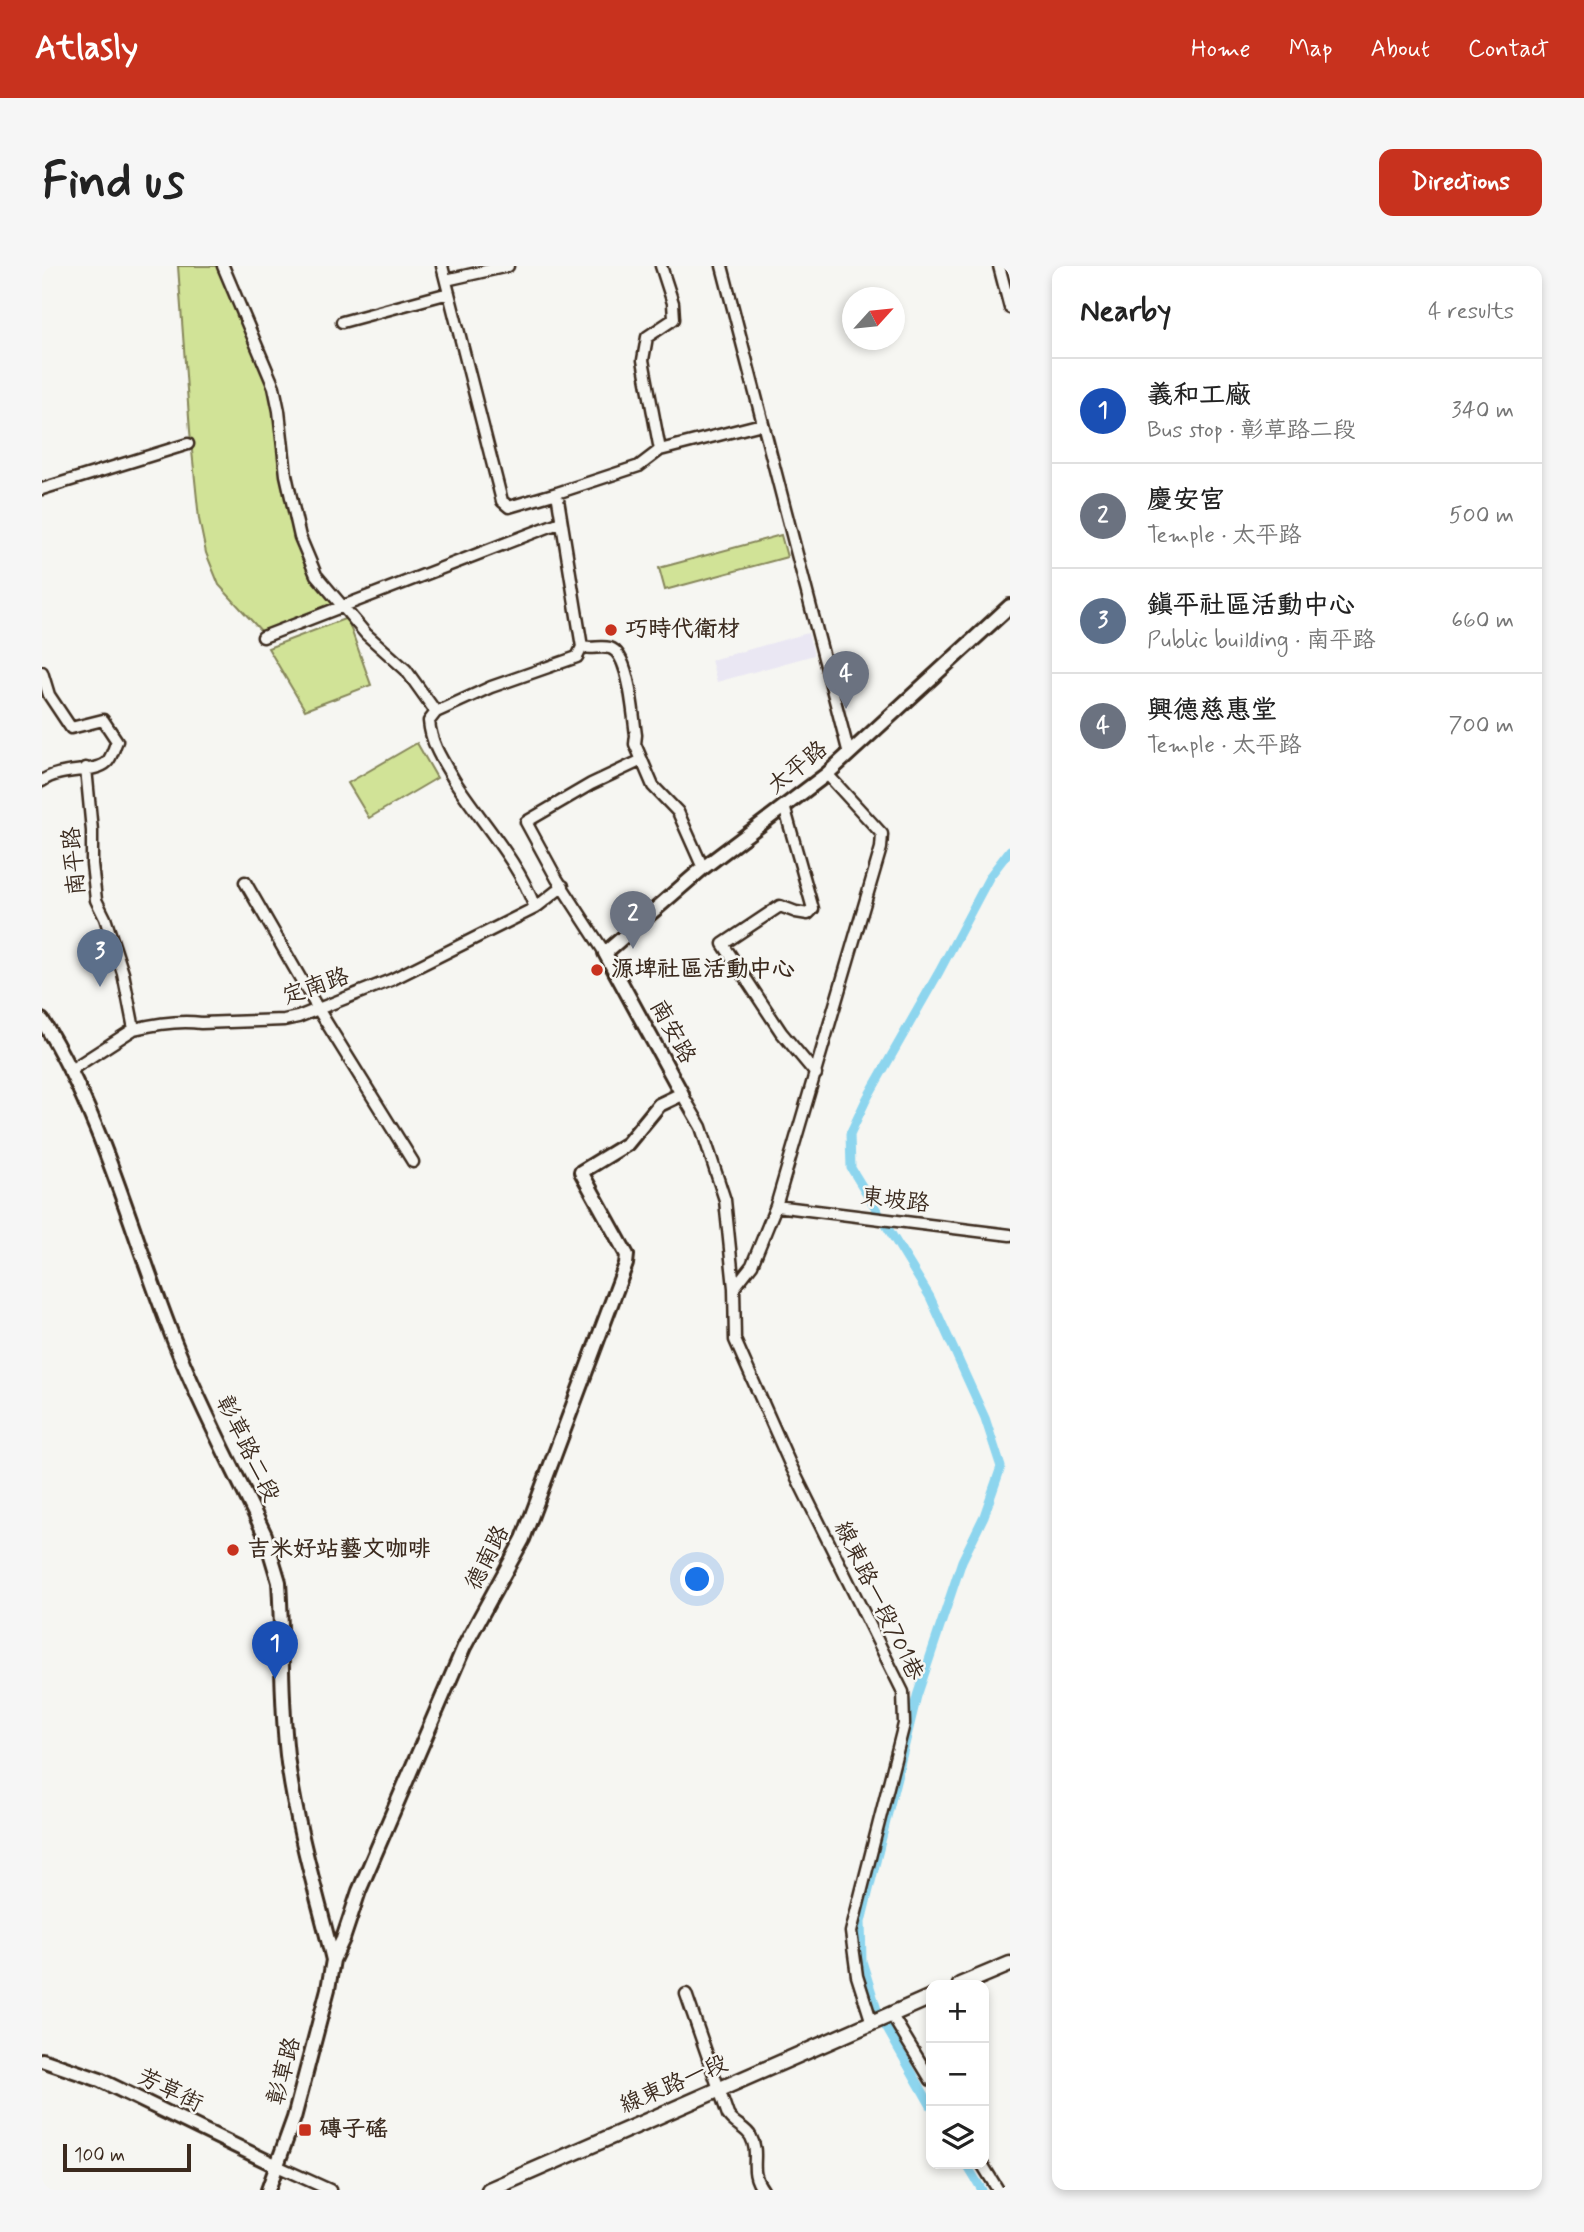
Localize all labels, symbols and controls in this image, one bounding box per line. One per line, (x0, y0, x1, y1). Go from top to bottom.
text: Atlasly (35, 27, 138, 71)
text: Home (1191, 34, 1251, 65)
text: Map (1289, 34, 1333, 65)
text: About (1371, 34, 1430, 65)
text: Contact (1468, 34, 1549, 65)
button: Directions (1379, 149, 1542, 216)
text: Find us (42, 150, 185, 215)
north arrow (842, 287, 905, 350)
text: Nearby (1080, 292, 1171, 331)
text: 4 results (1428, 297, 1514, 327)
text: 義和工廠 (1147, 379, 1251, 413)
text: 1 (1098, 396, 1108, 426)
text: 340 m (1451, 396, 1514, 426)
text: Bus stop · 彰草路二段 (1147, 416, 1356, 446)
text: 慶安宮 (1147, 484, 1225, 518)
text: 2 (1097, 501, 1109, 531)
text: 500 m (1449, 501, 1514, 531)
text: Temple · 太平路 (1147, 521, 1302, 551)
text: 鎮平社區活動中心 (1147, 589, 1355, 623)
text: 3 (1098, 606, 1108, 636)
text: 660 m (1451, 606, 1514, 636)
place label: 巧時代衛材 (625, 615, 740, 645)
marker: 巧時代衛材 (603, 622, 619, 638)
text: Public building · 南平路 (1147, 626, 1375, 656)
pin: 4 (823, 651, 869, 709)
text: 興德慈惠堂 (1147, 694, 1277, 728)
text: 4 (1096, 711, 1110, 741)
text: 700 m (1449, 711, 1514, 741)
text: Temple · 太平路 (1147, 731, 1302, 761)
street label: 太平路 (762, 735, 834, 801)
street label: 南平路 (57, 825, 93, 897)
pin: 2 (610, 891, 656, 949)
pin: 3 (77, 929, 123, 987)
place label: 源埤社區活動中心 (611, 955, 795, 985)
street label: 定南路 (278, 962, 354, 1012)
marker: 源埤社區活動中心 (589, 962, 605, 978)
street label: 南安路 (642, 995, 702, 1069)
street label: 東坡路 (859, 1182, 931, 1220)
street label: 彰草路二段 (208, 1391, 286, 1507)
street label: 線東路一段701巷 (826, 1516, 930, 1687)
street label: 德南路 (459, 1520, 517, 1596)
place label: 吉米好站藝文咖啡 (247, 1535, 431, 1565)
marker: 吉米好站藝文咖啡 (225, 1542, 241, 1558)
your location (680, 1562, 714, 1596)
pin: 1 (252, 1621, 298, 1679)
map controls (926, 1980, 989, 2169)
button: + (926, 1980, 989, 2043)
street label: 彰草路 (262, 2034, 308, 2108)
button: − (926, 2043, 989, 2106)
street label: 線東路一段 (615, 2049, 733, 2121)
street label: 芳草街 (132, 2062, 208, 2120)
button: layers (926, 2106, 989, 2169)
place label: 磚子磘 (319, 2115, 388, 2145)
marker: 磚子磘 (297, 2122, 313, 2138)
scale bar (63, 2141, 191, 2173)
text: 100 m (74, 2143, 125, 2168)

